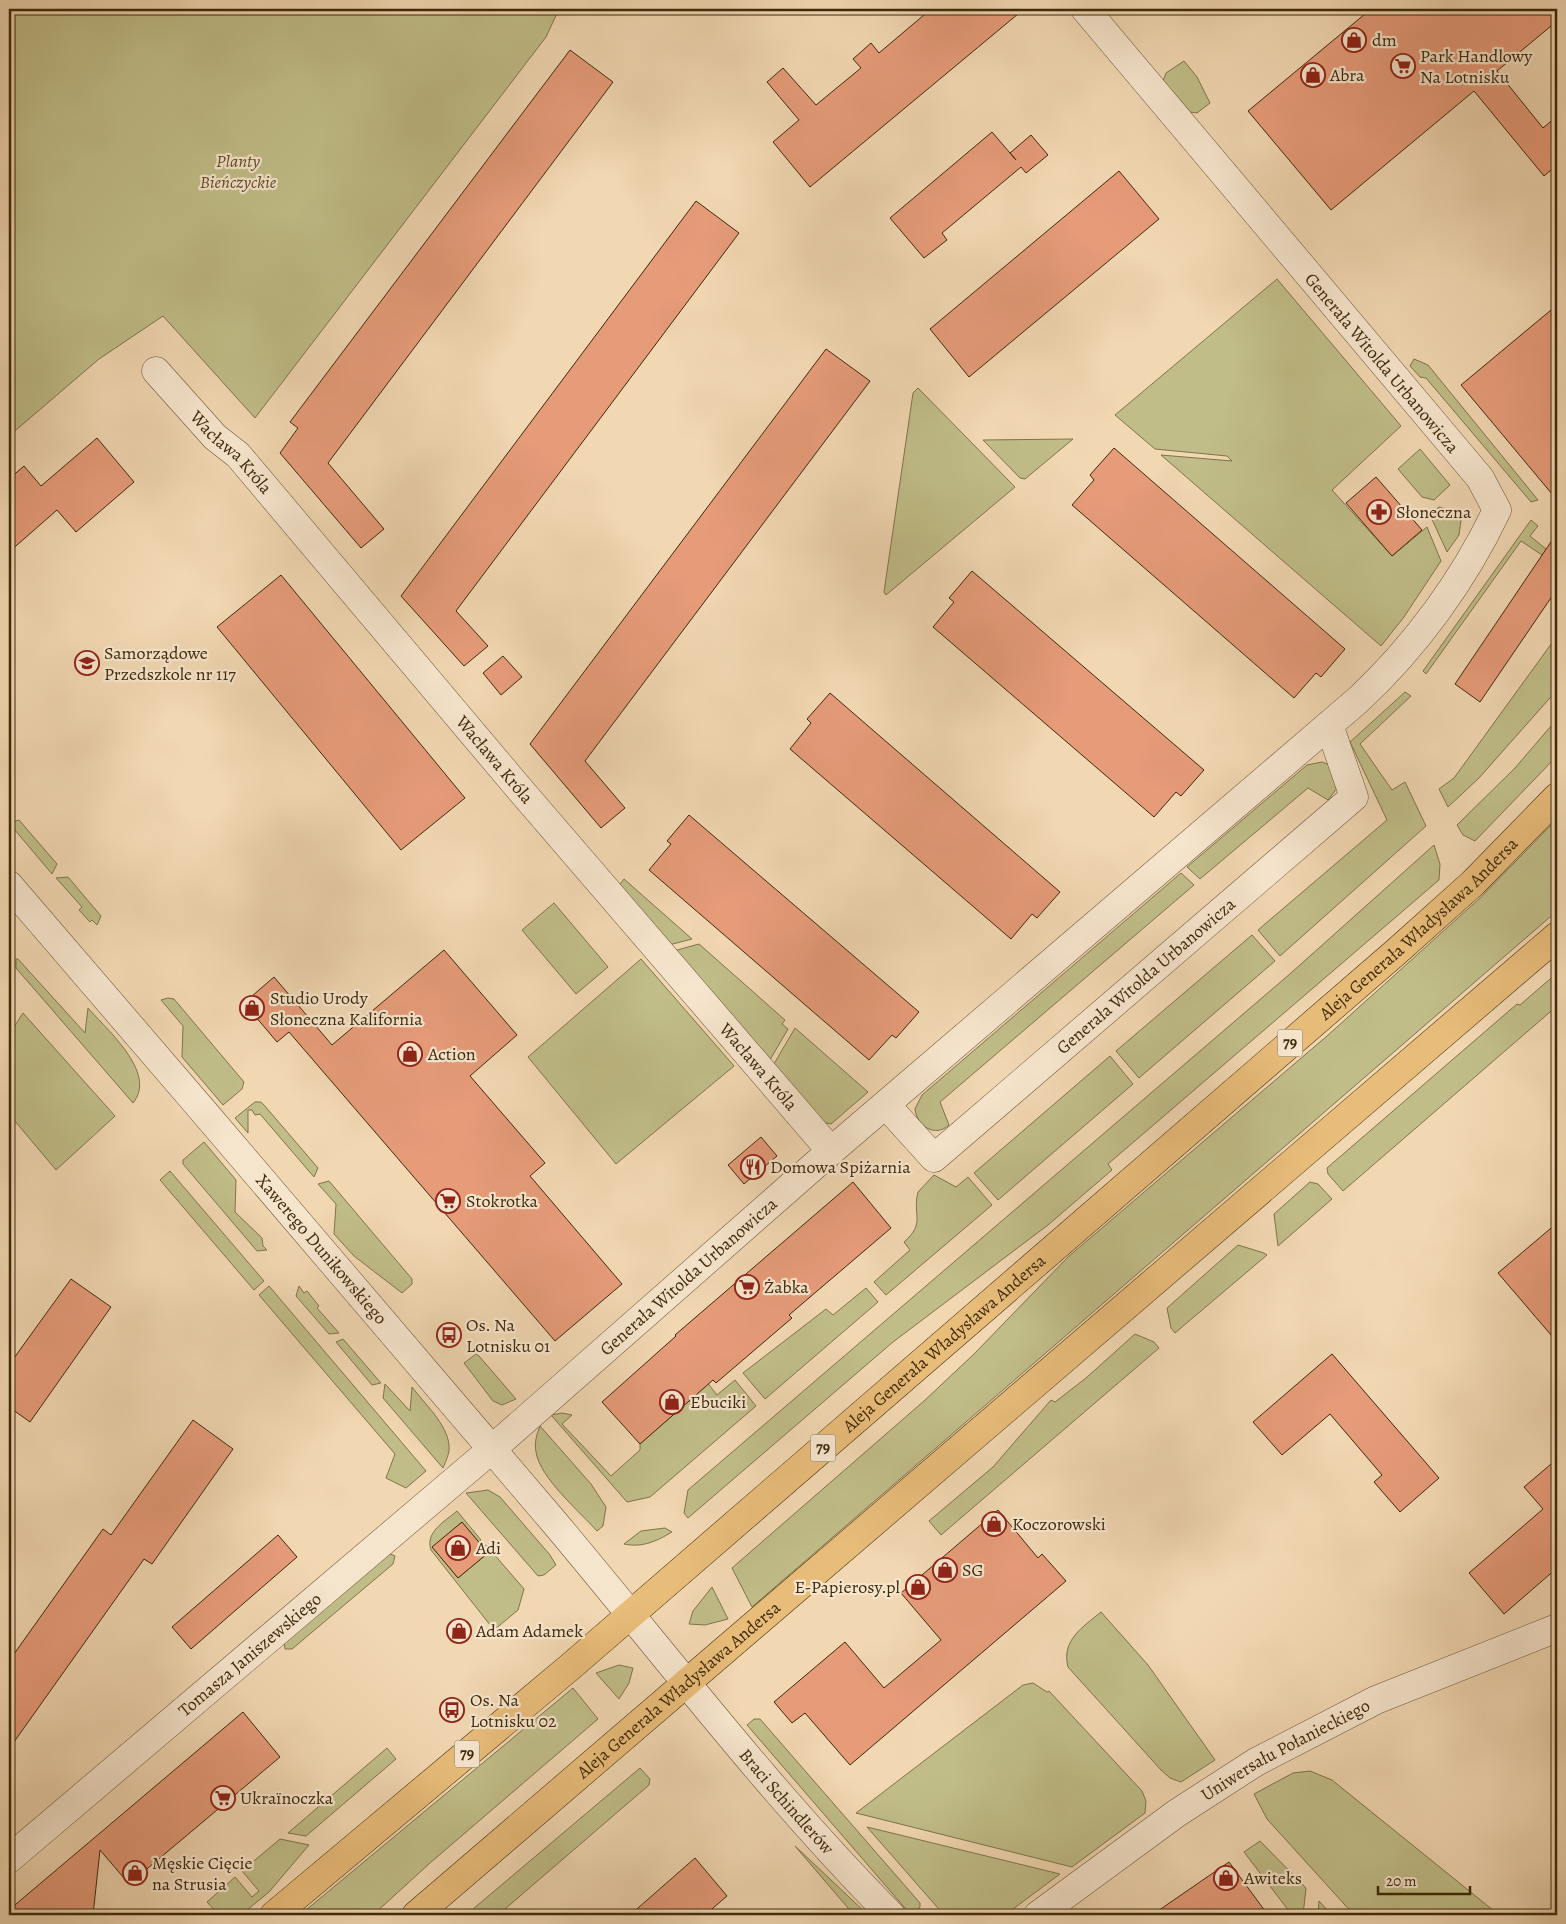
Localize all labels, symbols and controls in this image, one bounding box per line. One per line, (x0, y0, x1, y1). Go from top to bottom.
shop icon: dm (1341, 27, 1367, 53)
place label: dm (1372, 28, 1397, 52)
place label: Park Handlowy Na Lotnisku (1420, 44, 1533, 89)
supermarket icon: Park Handlowy Na Lotnisku (1390, 53, 1416, 79)
shop icon: Abra (1300, 62, 1326, 88)
place label: Abra (1329, 63, 1365, 87)
park label: Planty Bieńczyckie (200, 149, 277, 194)
street label: Generała Witolda Urbanowicza (1299, 268, 1465, 459)
street label: Wacława Króla (184, 405, 278, 500)
pharmacy icon: Słoneczna (1366, 499, 1392, 525)
place label: Słoneczna (1396, 500, 1472, 524)
place label: Samorządowe Przedszkole nr 117 (104, 641, 236, 686)
school or university icon: Samorządowe Przedszkole nr 117 (74, 650, 100, 676)
street label: Wacława Króla (450, 710, 539, 809)
street label: Aleja Generała Władysława Andersa (1313, 832, 1524, 1026)
street label: Generała Witolda Urbanowicza (1051, 892, 1241, 1059)
place label: Studio Urody Słoneczna Kalifornia (270, 986, 423, 1031)
shop icon: Studio Urody Słoneczna Kalifornia (239, 995, 265, 1021)
street label: Wacława Króla (713, 1017, 803, 1116)
road number: 79 (1278, 1030, 1302, 1056)
shop icon: Action (397, 1041, 423, 1067)
place label: Action (427, 1042, 476, 1066)
restaurant icon: Domowa Spiżarnia (740, 1154, 766, 1180)
place label: Domowa Spiżarnia (770, 1155, 911, 1179)
street label: Xawerego Dunikowskiego (250, 1169, 393, 1330)
supermarket icon: Stokrotka (435, 1188, 461, 1214)
place label: Stokrotka (466, 1189, 539, 1213)
street label: Generała Witolda Urbanowicza (595, 1191, 783, 1361)
street label: Aleja Generała Władysława Andersa (837, 1248, 1051, 1438)
supermarket icon: Żabka (734, 1274, 760, 1300)
place label: Żabka (764, 1275, 809, 1299)
place label: Os. Na Lotnisku 01 (466, 1313, 550, 1358)
bus stop icon: Os. Na Lotnisku 01 (436, 1322, 462, 1348)
shop icon: Ebuciki (659, 1389, 685, 1415)
place label: Ebuciki (690, 1390, 746, 1414)
road number: 79 (810, 1435, 836, 1462)
shop icon: Koczorowski (981, 1511, 1007, 1537)
place label: Koczorowski (1012, 1512, 1106, 1536)
shop icon: Adi (445, 1535, 471, 1561)
place label: Adi (475, 1536, 501, 1560)
shop icon: SG (932, 1557, 958, 1583)
place label: SG (962, 1558, 984, 1582)
shop icon: E-Papierosy.pl (905, 1574, 931, 1600)
place label: E-Papierosy.pl (794, 1575, 901, 1599)
street label: Tomasza Janiszewskiego (173, 1587, 327, 1722)
street label: Aleja Generała Władysława Andersa (571, 1595, 786, 1784)
shop icon: Adam Adamek (446, 1618, 472, 1644)
place label: Adam Adamek (475, 1619, 583, 1643)
place label: Os. Na Lotnisku 02 (470, 1688, 557, 1733)
street label: Uniwersału Połanieckiego (1196, 1693, 1374, 1806)
bus stop icon: Os. Na Lotnisku 02 (439, 1697, 465, 1723)
road number: 79 (454, 1740, 480, 1768)
street label: Braci Schindlerów (734, 1743, 840, 1860)
supermarket icon: Ukraïnoczka (210, 1785, 236, 1811)
place label: Ukraïnoczka (240, 1786, 334, 1810)
place label: Męskie Cięcie na Strusia (152, 1851, 253, 1896)
shop icon: Męskie Cięcie na Strusia (122, 1860, 148, 1886)
scale bar (1378, 1864, 1471, 1896)
shop icon: Awiteks (1213, 1865, 1239, 1891)
place label: Awiteks (1243, 1866, 1302, 1890)
text: 20 m (1386, 1871, 1417, 1891)

